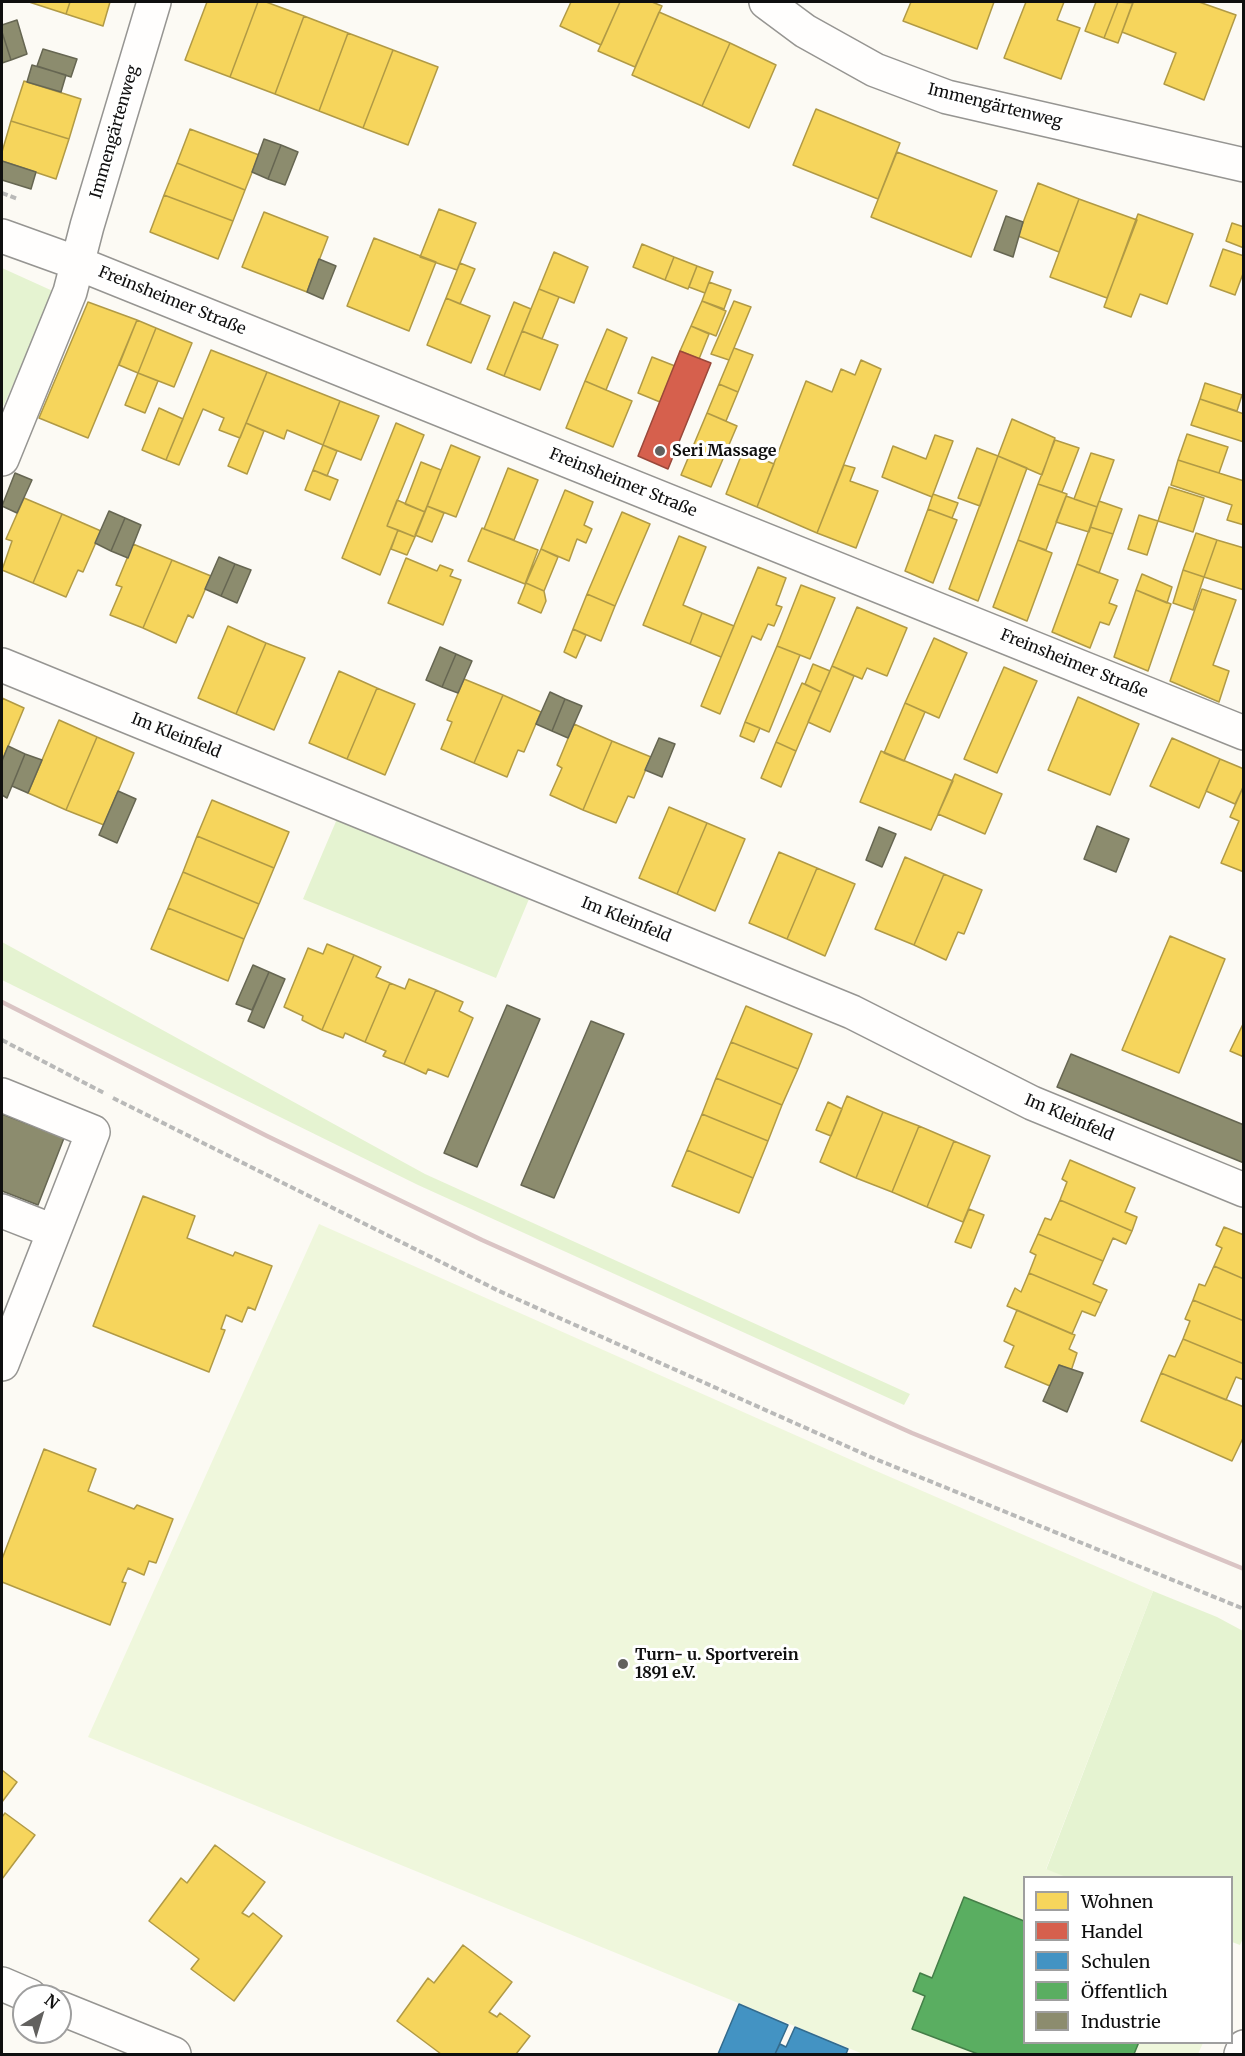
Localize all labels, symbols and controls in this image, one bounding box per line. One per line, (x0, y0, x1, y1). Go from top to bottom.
street label: Immengärtenweg (87, 63, 143, 201)
street label: Immengärtenweg (926, 80, 1064, 132)
street label: Freinsheimer Straße (95, 263, 249, 339)
place label: Seri Massage (672, 441, 776, 461)
marker: Seri Massage (653, 444, 667, 458)
street label: Freinsheimer Straße (546, 445, 700, 521)
street label: Freinsheimer Straße (997, 626, 1151, 702)
street label: Im Kleinfeld (128, 709, 224, 763)
street label: Im Kleinfeld (578, 893, 674, 947)
street label: Im Kleinfeld (1022, 1091, 1116, 1145)
place label: Turn- u. Sportverein 1891 e.V. (635, 1645, 799, 1683)
marker: Turn- u. Sportverein 1891 e.V. (616, 1657, 630, 1671)
legend (1023, 1876, 1233, 2044)
text: Wohnen (1081, 1890, 1154, 1913)
text: Handel (1081, 1920, 1143, 1943)
text: Schulen (1081, 1950, 1150, 1973)
text: Öffentlich (1081, 1980, 1168, 2003)
north arrow (12, 1984, 72, 2044)
text: N (41, 1990, 63, 2013)
text: Industrie (1081, 2010, 1161, 2033)

